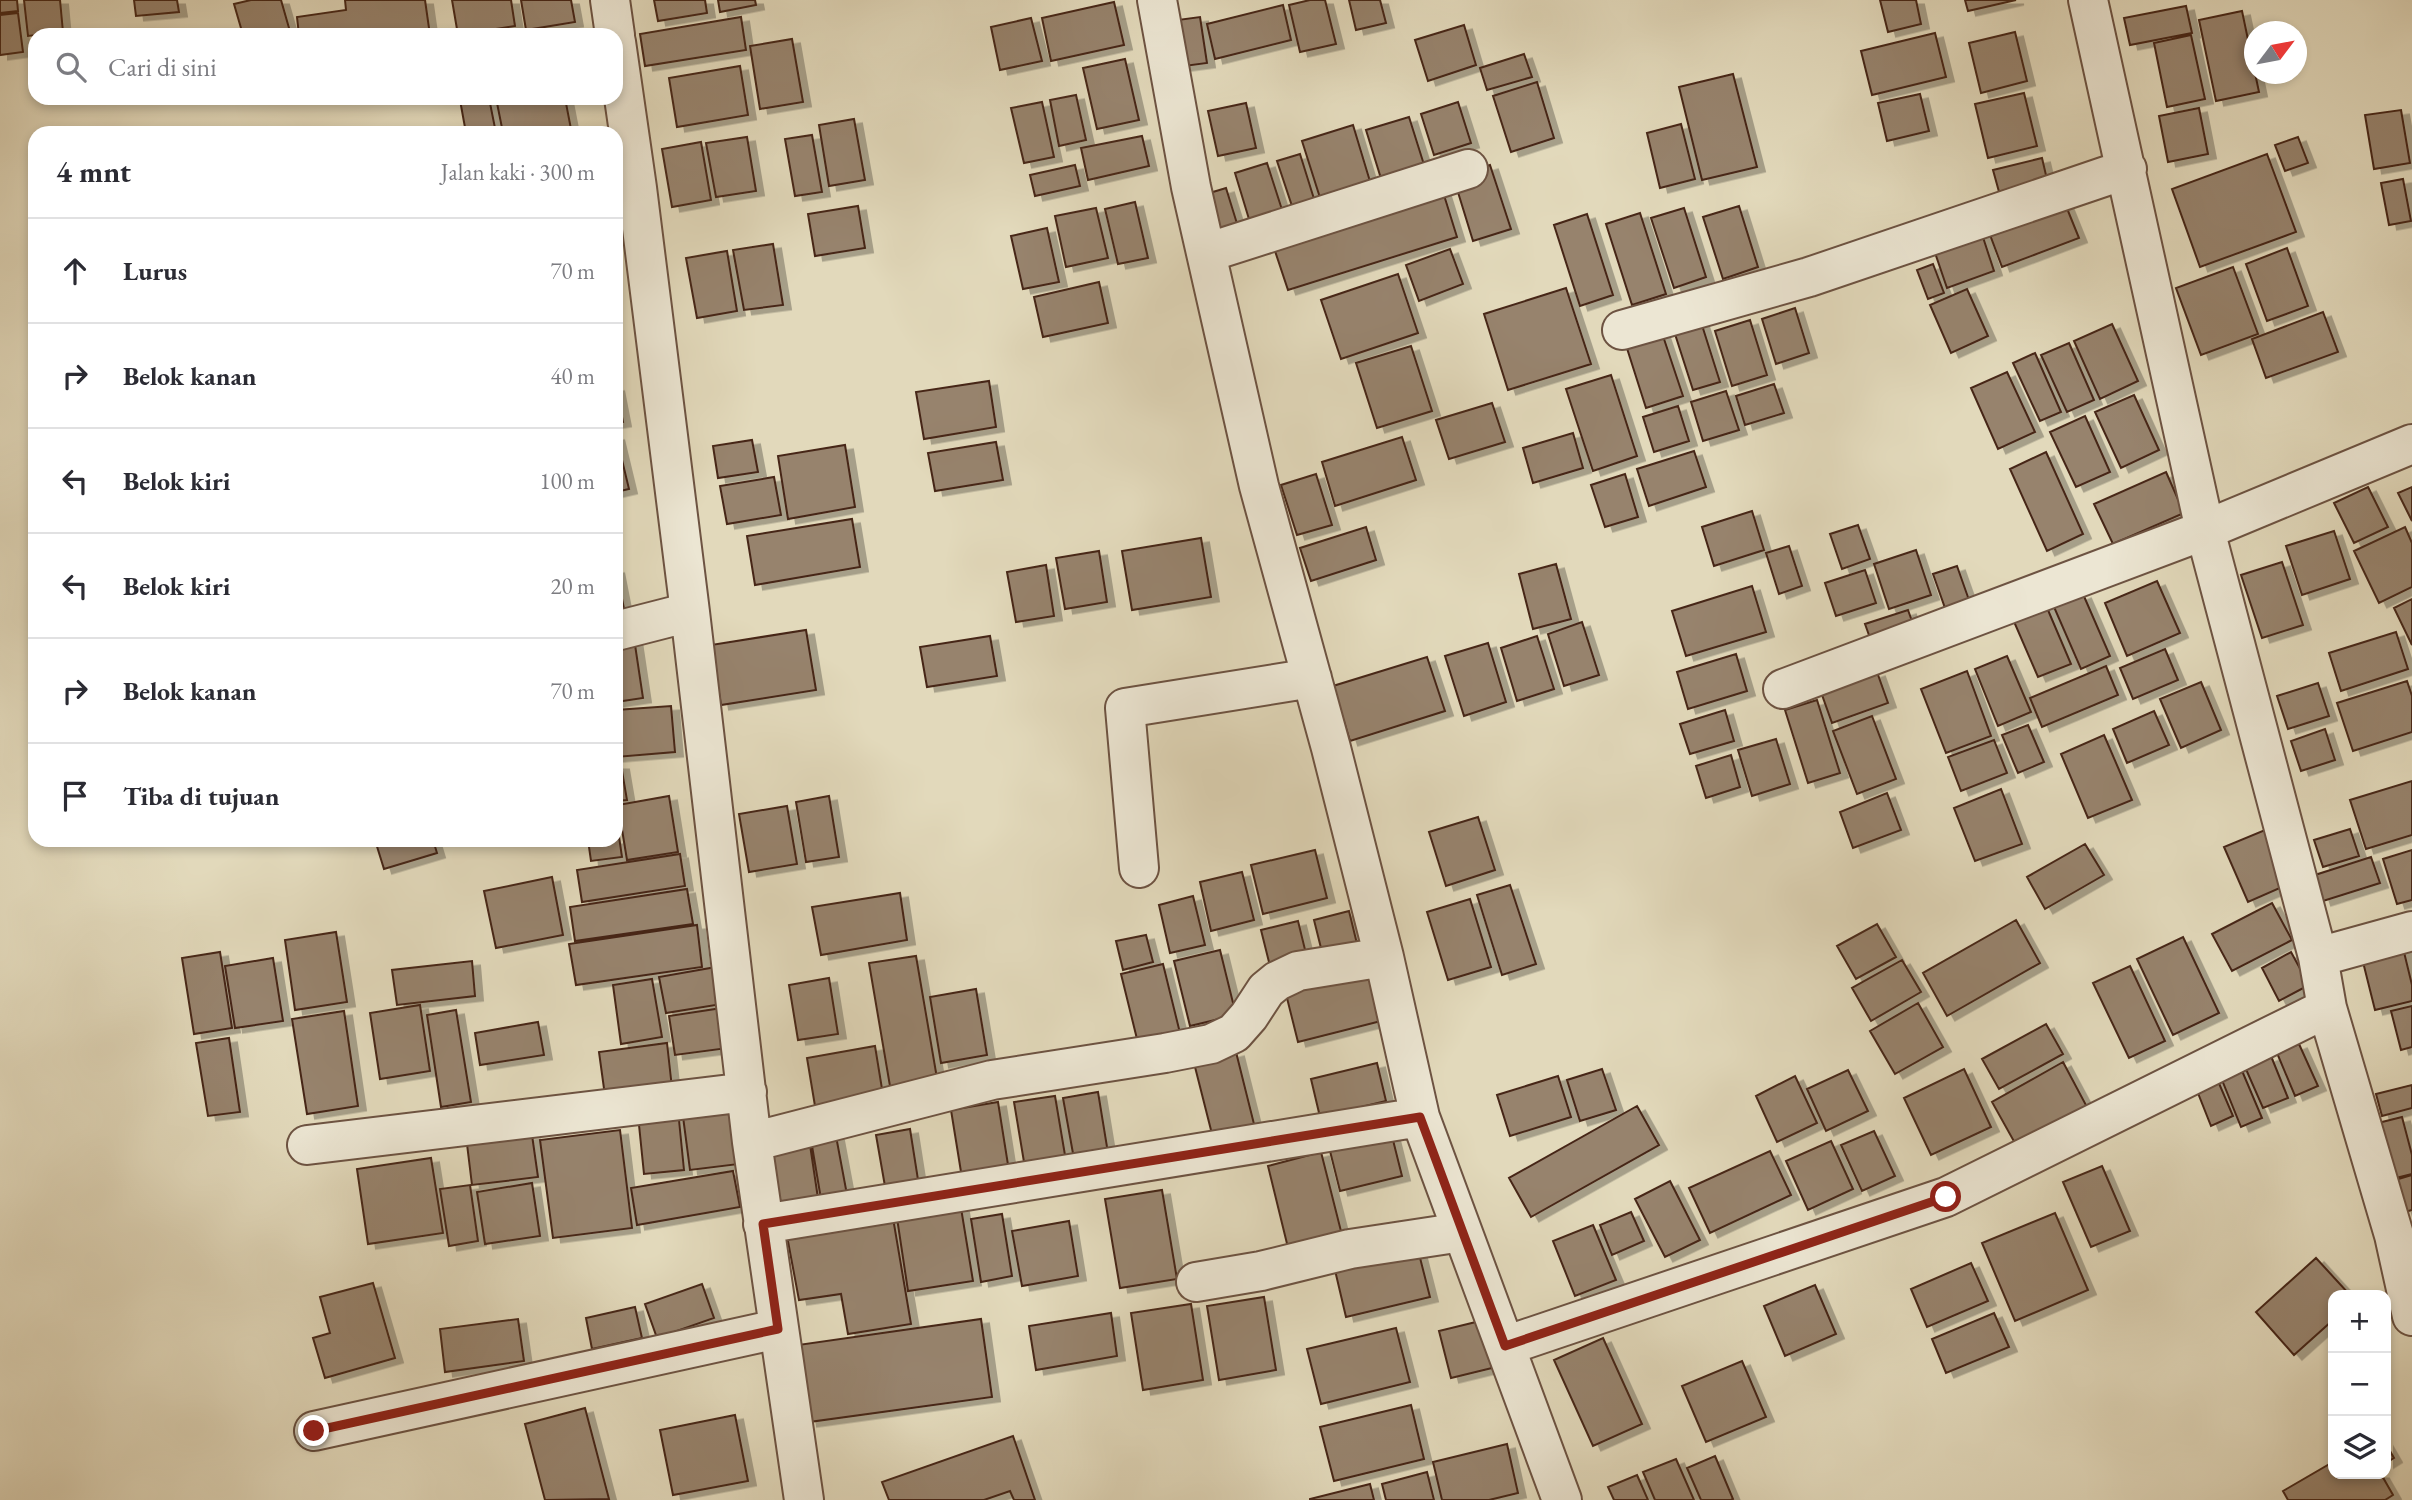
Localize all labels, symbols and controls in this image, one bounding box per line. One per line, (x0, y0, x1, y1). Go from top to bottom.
north arrow (2244, 21, 2307, 84)
search box (28, 28, 623, 105)
icon: search (52, 48, 90, 86)
text: Cari di sini (108, 50, 217, 84)
text: 4 mnt (56, 152, 131, 191)
text: Jalan kaki · 300 m (441, 157, 595, 187)
icon: ahead (56, 252, 94, 290)
text: Lurus (123, 254, 187, 288)
text: 70 m (550, 256, 595, 286)
icon: right (56, 357, 94, 395)
text: Belok kanan (123, 359, 257, 393)
text: 40 m (550, 361, 595, 391)
icon: left (56, 462, 94, 500)
text: Belok kiri (123, 464, 230, 498)
text: 100 m (539, 466, 595, 496)
icon: left (56, 567, 94, 605)
text: Belok kiri (123, 569, 230, 603)
text: 20 m (550, 571, 595, 601)
icon: right (56, 672, 94, 710)
text: Belok kanan (123, 674, 257, 708)
text: 70 m (550, 676, 595, 706)
icon: arrive (56, 777, 94, 815)
text: Tiba di tujuan (123, 779, 279, 813)
route start (1930, 1181, 1961, 1212)
map controls (2328, 1290, 2391, 1479)
button: + (2328, 1290, 2391, 1353)
button: − (2328, 1353, 2391, 1416)
route end (298, 1415, 329, 1446)
button: layers (2328, 1416, 2391, 1479)

